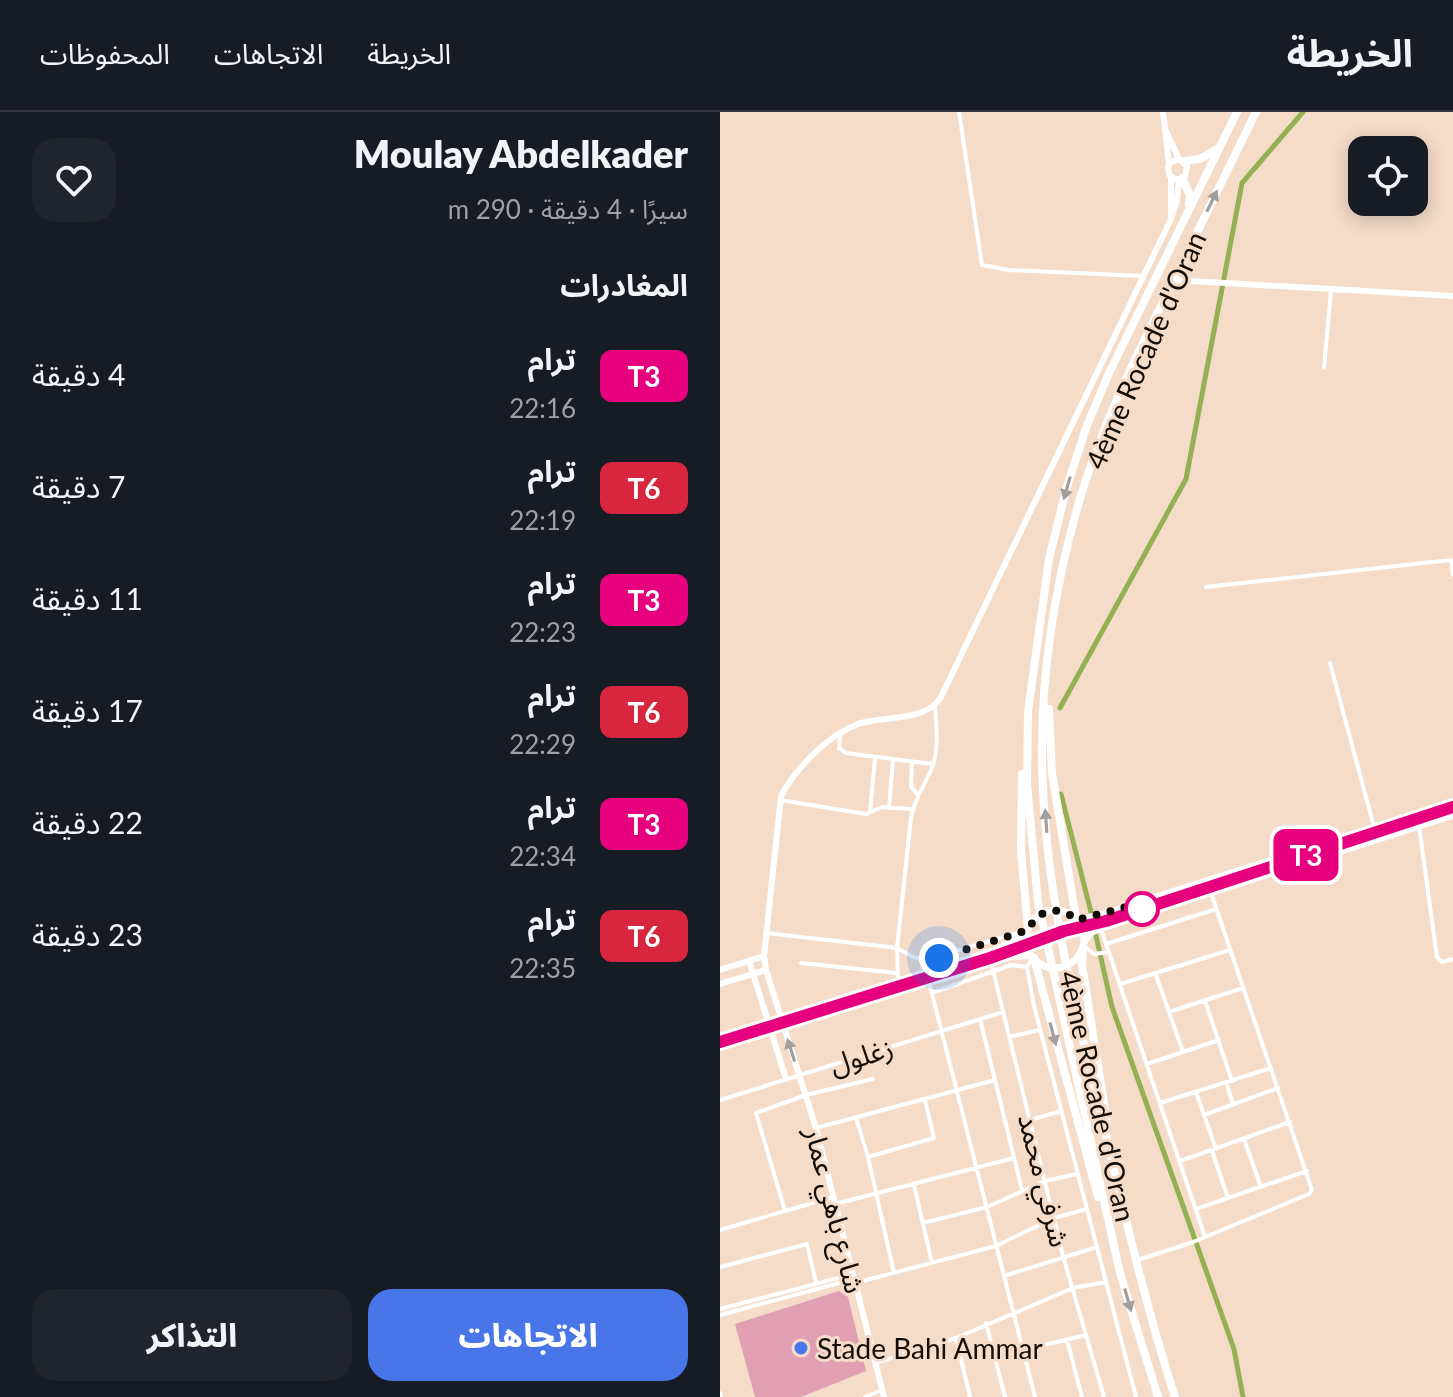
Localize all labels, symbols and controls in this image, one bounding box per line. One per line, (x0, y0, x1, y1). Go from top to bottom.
text: الخريطة (1287, 29, 1413, 75)
text: المحفوظات (40, 36, 170, 70)
text: الاتجاهات (214, 36, 323, 70)
text: الخريطة (367, 36, 451, 70)
text: Moulay Abdelkader (354, 130, 688, 176)
map controls (1348, 136, 1428, 216)
button: locate (1348, 136, 1428, 216)
button: heart (32, 138, 116, 222)
one-way arrow (1205, 189, 1219, 212)
text: سيرًا · 4 دقيقة · 290 m (448, 193, 688, 225)
street label: 4ème Rocade d'Oran (1077, 226, 1213, 474)
text: المغادرات (560, 266, 688, 302)
text: ترام (528, 340, 576, 376)
text: 4 دقيقة (32, 356, 125, 392)
text: T3 (627, 359, 661, 393)
text: 22:16 (509, 392, 576, 424)
text: ترام (528, 452, 576, 488)
text: 7 دقيقة (32, 468, 125, 504)
text: T6 (627, 471, 661, 505)
one-way arrow (1060, 477, 1073, 501)
text: 22:19 (509, 504, 576, 536)
text: ترام (528, 564, 576, 600)
text: 11 دقيقة (32, 580, 143, 616)
text: T3 (627, 583, 661, 617)
text: 22:23 (509, 616, 576, 648)
text: ترام (528, 676, 576, 712)
text: 17 دقيقة (32, 692, 143, 728)
text: T6 (627, 695, 661, 729)
text: 22:29 (509, 728, 576, 760)
text: ترام (528, 788, 576, 824)
text: 22 دقيقة (32, 804, 143, 840)
text: T3 (627, 807, 661, 841)
one-way arrow (1039, 808, 1052, 833)
line badge: T3 (1270, 829, 1342, 881)
text: T3 (1289, 838, 1323, 872)
text: 22:34 (509, 840, 576, 872)
unlabelled marker (1125, 892, 1159, 926)
text: ترام (528, 900, 576, 936)
text: 23 دقيقة (32, 916, 143, 952)
text: T6 (627, 919, 661, 953)
your location (919, 938, 959, 978)
text: 22:35 (509, 952, 576, 984)
street label: 4ème Rocade d'Oran (1053, 967, 1143, 1225)
one-way arrow (1048, 1021, 1060, 1046)
street label: زغلول (825, 1029, 897, 1082)
one-way arrow (785, 1037, 797, 1061)
street label: شرفي محمد (1007, 1110, 1078, 1251)
street label: شارع باهي عمار (793, 1122, 873, 1298)
one-way arrow (1122, 1288, 1135, 1312)
button: التذاكر (32, 1289, 352, 1381)
button: الاتجاهات (368, 1289, 688, 1381)
place label: Stade Bahi Ammar (817, 1331, 1043, 1365)
marker: Stade Bahi Ammar (792, 1339, 810, 1357)

